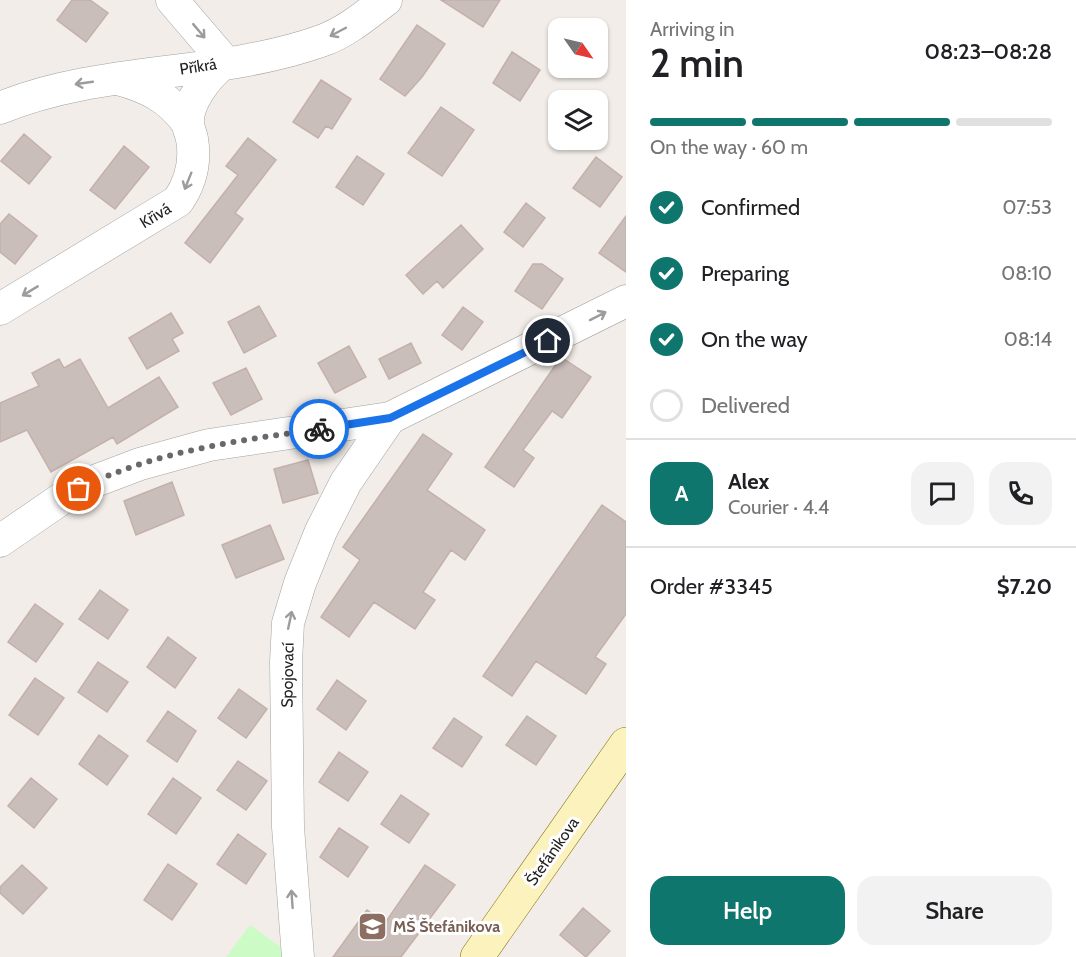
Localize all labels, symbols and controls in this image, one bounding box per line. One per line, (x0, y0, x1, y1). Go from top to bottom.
text: Arriving in (650, 17, 734, 41)
north arrow (548, 18, 608, 78)
map controls (548, 18, 608, 150)
one-way arrow (192, 23, 205, 39)
one-way arrow (329, 27, 347, 39)
text: 08:23–08:28 (924, 38, 1052, 65)
text: 2 min (650, 39, 744, 87)
street label: Příkrá (178, 54, 218, 79)
one-way arrow (75, 78, 95, 89)
button: layers (548, 90, 608, 150)
text: On the way · 60 m (650, 135, 808, 159)
one-way arrow (182, 172, 193, 190)
icon: check (650, 191, 683, 224)
text: Confirmed (701, 194, 800, 221)
text: 07:53 (1002, 195, 1052, 219)
street label: Křivá (136, 199, 175, 232)
icon: check (650, 257, 683, 290)
text: Preparing (701, 260, 789, 287)
text: 08:10 (1001, 261, 1052, 285)
one-way arrow (22, 284, 39, 297)
one-way arrow (588, 310, 606, 321)
pin (522, 315, 573, 366)
icon: check (650, 323, 683, 356)
icon: home (531, 324, 564, 357)
text: On the way (701, 326, 808, 353)
text: 08:14 (1004, 327, 1052, 351)
text: Delivered (701, 392, 790, 419)
courier (289, 399, 349, 459)
icon: bike (303, 413, 336, 446)
button: chat (911, 462, 974, 525)
button: phone (989, 462, 1052, 525)
pin (53, 463, 104, 514)
text: Alex (728, 468, 769, 495)
icon: bag (62, 472, 95, 505)
text: A (675, 480, 688, 507)
text: Courier · 4.4 (728, 495, 829, 519)
text: Order #3345 (650, 573, 773, 600)
text: $7.20 (997, 573, 1052, 600)
one-way arrow (285, 611, 296, 631)
street label: Spojovací (277, 642, 298, 708)
street label: Štefánikova (522, 813, 583, 889)
button: Help (650, 876, 845, 945)
button: Share (857, 876, 1052, 945)
one-way arrow (287, 889, 298, 909)
school or university icon: MŠ Štefánikova (356, 910, 388, 942)
place label: MŠ Štefánikova (393, 917, 500, 936)

